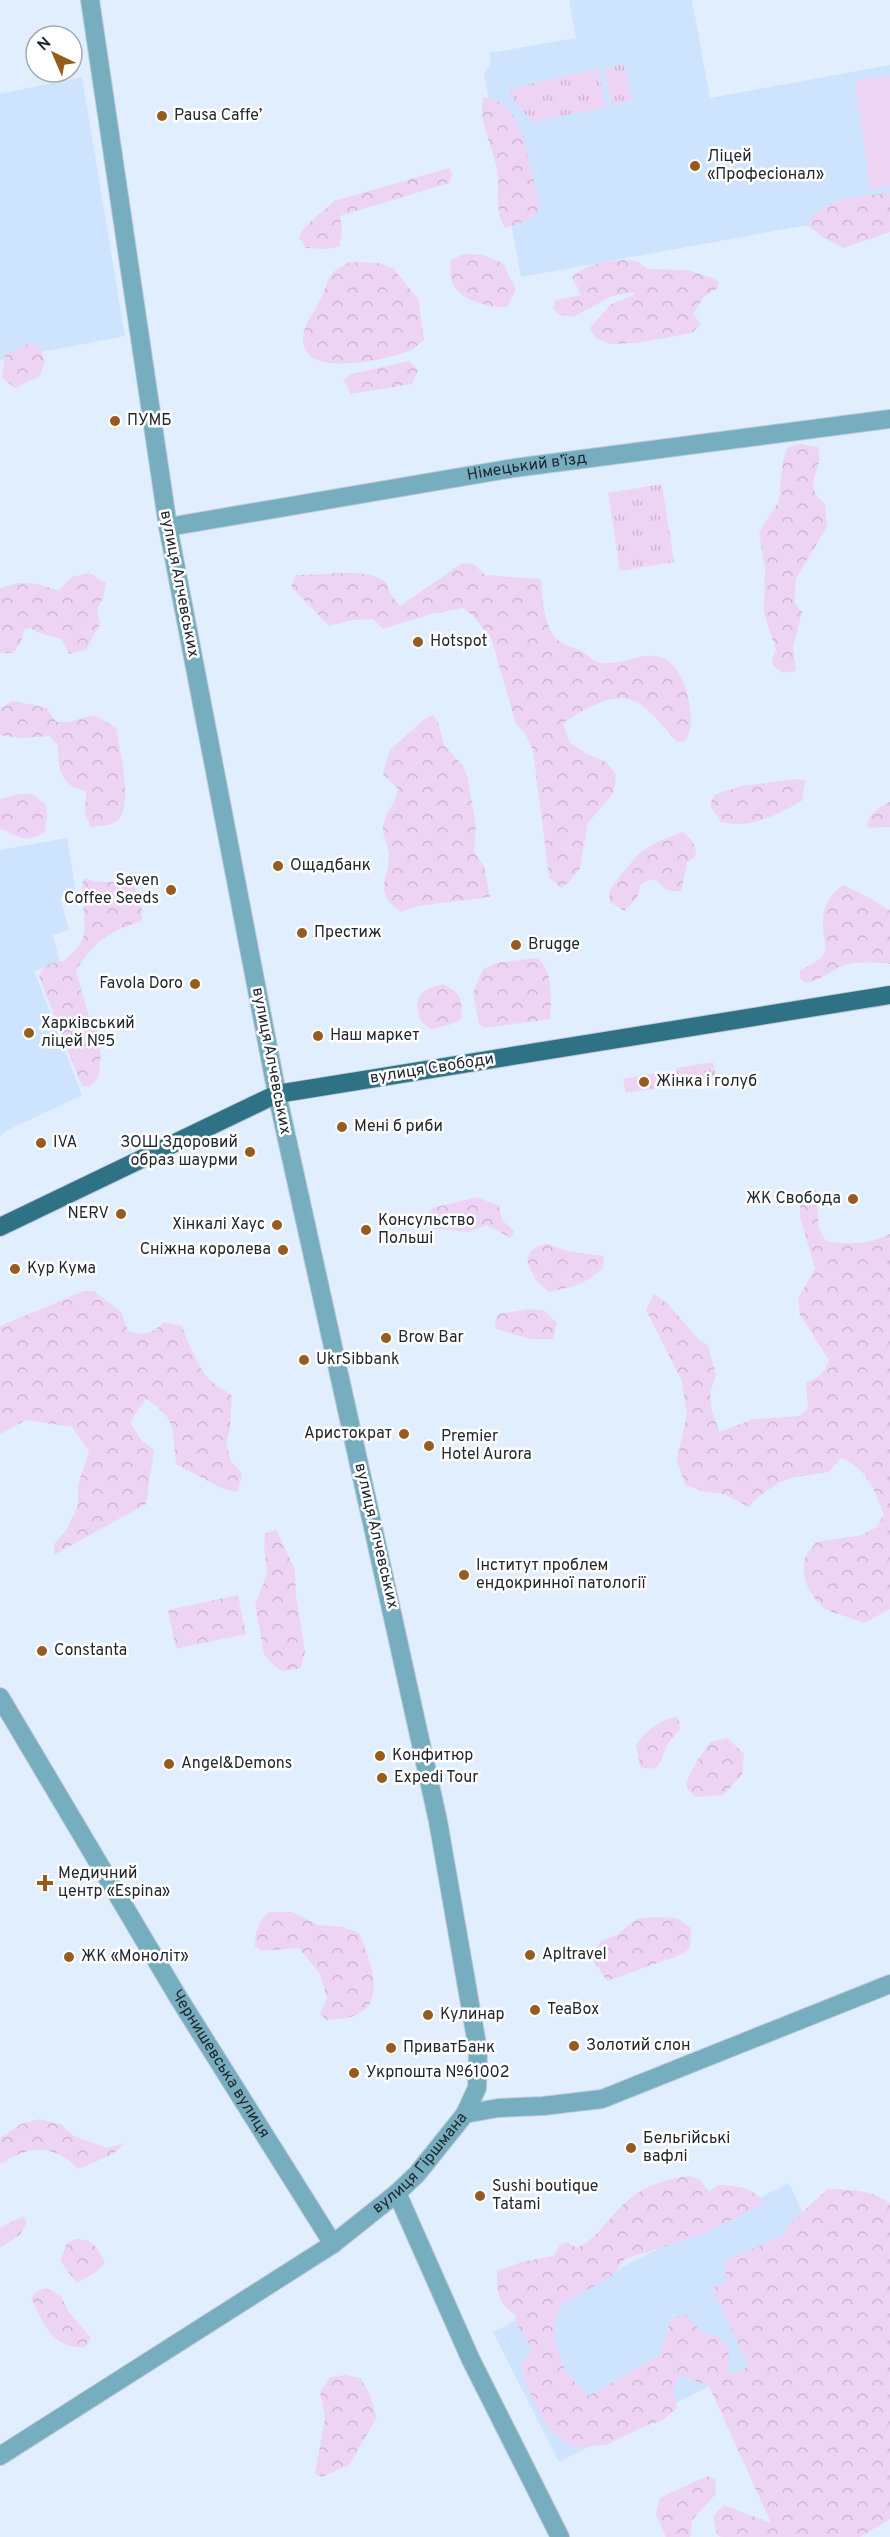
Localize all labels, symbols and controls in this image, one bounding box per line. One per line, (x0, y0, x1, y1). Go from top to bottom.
north arrow (24, 24, 84, 84)
text: N (34, 33, 56, 56)
place label: Pausa Caffe’ (174, 106, 262, 126)
marker: Pausa Caffe’ (155, 109, 169, 123)
place label: Ліцей «Професіонал» (707, 147, 824, 185)
marker: Ліцей «Професіонал» (688, 159, 702, 173)
place label: ПУМБ (127, 411, 172, 431)
marker: ПУМБ (108, 414, 122, 428)
street label: Німецький в’їзд (465, 449, 588, 486)
street label: вулиця Алчевських (155, 509, 203, 659)
place label: Hotspot (430, 632, 488, 652)
marker: Hotspot (411, 635, 425, 649)
place label: Ощадбанк (290, 856, 371, 876)
marker: Ощадбанк (271, 859, 285, 873)
place label: Seven Coffee Seeds (64, 871, 159, 909)
marker: Seven Coffee Seeds (164, 883, 178, 897)
place label: Престиж (314, 923, 382, 943)
marker: Престиж (295, 926, 309, 940)
place label: Brugge (528, 935, 580, 955)
marker: Brugge (509, 938, 523, 952)
place label: Favola Doro (99, 974, 183, 994)
marker: Favola Doro (188, 977, 202, 991)
street label: вулиця Алчевських (247, 986, 295, 1136)
place label: Харківський ліцей №5 (41, 1014, 135, 1052)
marker: Харківський ліцей №5 (22, 1026, 36, 1040)
place label: Наш маркет (330, 1026, 420, 1046)
marker: Наш маркет (311, 1029, 325, 1043)
street label: вулиця Свободи (369, 1049, 495, 1089)
place label: Жінка і голуб (656, 1072, 757, 1092)
marker: Жінка і голуб (637, 1075, 651, 1089)
place label: Мені б риби (354, 1117, 443, 1137)
marker: Мені б риби (335, 1120, 349, 1134)
place label: IVA (53, 1133, 77, 1153)
place label: ЗОШ Здоровий образ шаурми (120, 1133, 238, 1171)
marker: IVA (34, 1136, 48, 1150)
marker: ЗОШ Здоровий образ шаурми (243, 1145, 257, 1159)
place label: ЖК Свобода (746, 1189, 841, 1209)
marker: ЖК Свобода (846, 1192, 860, 1206)
place label: NERV (68, 1204, 109, 1224)
marker: NERV (114, 1207, 128, 1221)
place label: Консульство Польші (378, 1211, 475, 1249)
place label: Хінкалі Хаус (172, 1215, 265, 1235)
marker: Хінкалі Хаус (270, 1218, 284, 1232)
marker: Консульство Польші (359, 1223, 373, 1237)
place label: Сніжна королева (140, 1240, 271, 1260)
marker: Сніжна королева (276, 1243, 290, 1257)
place label: Кур Кума (27, 1259, 96, 1279)
marker: Кур Кума (8, 1262, 22, 1276)
place label: Brow Bar (398, 1328, 464, 1348)
marker: Brow Bar (379, 1331, 393, 1345)
place label: UkrSibbank (316, 1350, 400, 1370)
marker: UkrSibbank (297, 1353, 311, 1367)
place label: Аристократ (304, 1424, 392, 1444)
marker: Аристократ (397, 1427, 411, 1441)
place label: Premier Hotel Aurora (441, 1427, 532, 1465)
marker: Premier Hotel Aurora (422, 1439, 436, 1453)
street label: вулиця Алчевських (349, 1461, 403, 1611)
place label: Інститут проблем ендокринної патології (476, 1556, 646, 1594)
marker: Інститут проблем ендокринної патології (457, 1568, 471, 1582)
place label: Constanta (54, 1641, 127, 1661)
marker: Constanta (35, 1644, 49, 1658)
place label: Конфитюр (392, 1746, 473, 1766)
marker: Конфитюр (373, 1749, 387, 1763)
place label: Angel&Demons (181, 1754, 292, 1774)
marker: Angel&Demons (162, 1757, 176, 1771)
place label: Expedi Tour (394, 1768, 479, 1788)
marker: Expedi Tour (375, 1771, 389, 1785)
place label: Медичний центр «Espina» (58, 1864, 170, 1902)
marker: Медичний центр «Espina» (36, 1874, 54, 1892)
place label: Apltravel (542, 1945, 607, 1965)
place label: ЖК «Моноліт» (81, 1947, 189, 1967)
marker: Apltravel (523, 1948, 537, 1962)
marker: ЖК «Моноліт» (62, 1950, 76, 1964)
street label: Чернишевська вулиця (166, 1986, 274, 2142)
place label: TeaBox (547, 2000, 599, 2020)
marker: TeaBox (528, 2003, 542, 2017)
place label: Кулинар (440, 2005, 505, 2025)
marker: Кулинар (421, 2008, 435, 2022)
place label: Золотий слон (586, 2036, 691, 2056)
place label: ПриватБанк (403, 2038, 495, 2058)
marker: Золотий слон (567, 2039, 581, 2053)
marker: ПриватБанк (384, 2041, 398, 2055)
place label: Укрпошта №61002 (366, 2063, 510, 2083)
marker: Укрпошта №61002 (347, 2066, 361, 2080)
street label: вулиця Гіршмана (369, 2109, 472, 2219)
place label: Бельгійські вафлі (643, 2129, 730, 2167)
marker: Бельгійські вафлі (624, 2141, 638, 2155)
place label: Sushi boutique Tatami (492, 2177, 598, 2215)
marker: Sushi boutique Tatami (473, 2189, 487, 2203)

